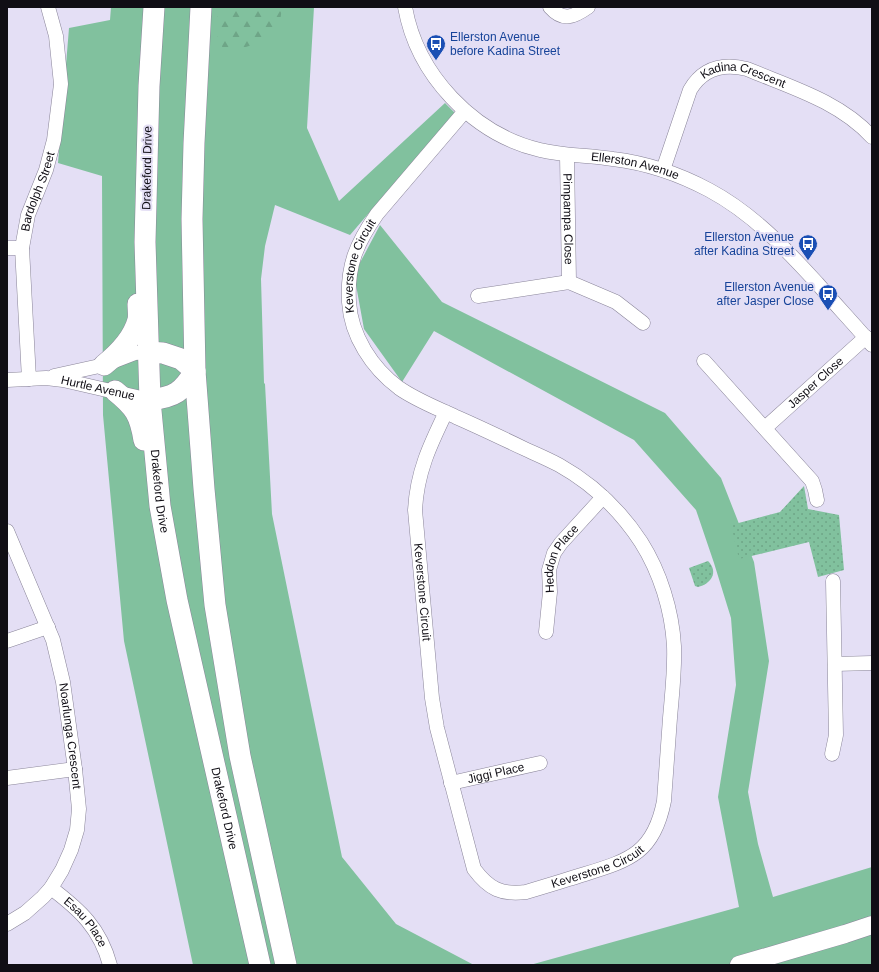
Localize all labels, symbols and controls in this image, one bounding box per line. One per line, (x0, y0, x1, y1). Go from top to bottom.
place label: Ellerston Avenue before Kadina Street (450, 30, 561, 58)
bus stop icon: Ellerston Avenue before Kadina Street (425, 33, 447, 61)
street label: Kadina Crescent (698, 60, 788, 91)
street label: Drakeford Drive (139, 126, 155, 210)
street label: Ellerston Avenue (590, 149, 681, 183)
street label: Bardolph Street (18, 150, 58, 232)
street label: Pimpampa Close (560, 173, 576, 265)
street label: Keverstone Circuit (342, 216, 379, 314)
place label: Ellerston Avenue after Kadina Street (694, 230, 795, 258)
bus stop icon: Ellerston Avenue after Kadina Street (797, 233, 819, 261)
place label: Ellerston Avenue after Jasper Close (717, 280, 814, 308)
bus stop icon: Ellerston Avenue after Jasper Close (817, 283, 839, 311)
street label: Jasper Close (785, 354, 846, 411)
street label: Hurtle Avenue (60, 373, 136, 403)
street label: Drakeford Drive (148, 449, 172, 534)
street label: Heddon Place (542, 521, 582, 593)
street label: Keverstone Circuit (411, 543, 434, 642)
street label: Noarlunga Crescent (56, 682, 84, 790)
street label: Jiggi Place (466, 760, 526, 786)
street label: Drakeford Drive (208, 766, 241, 851)
street label: Keverstone Circuit (550, 842, 647, 891)
street label: Esau Place (61, 894, 110, 950)

